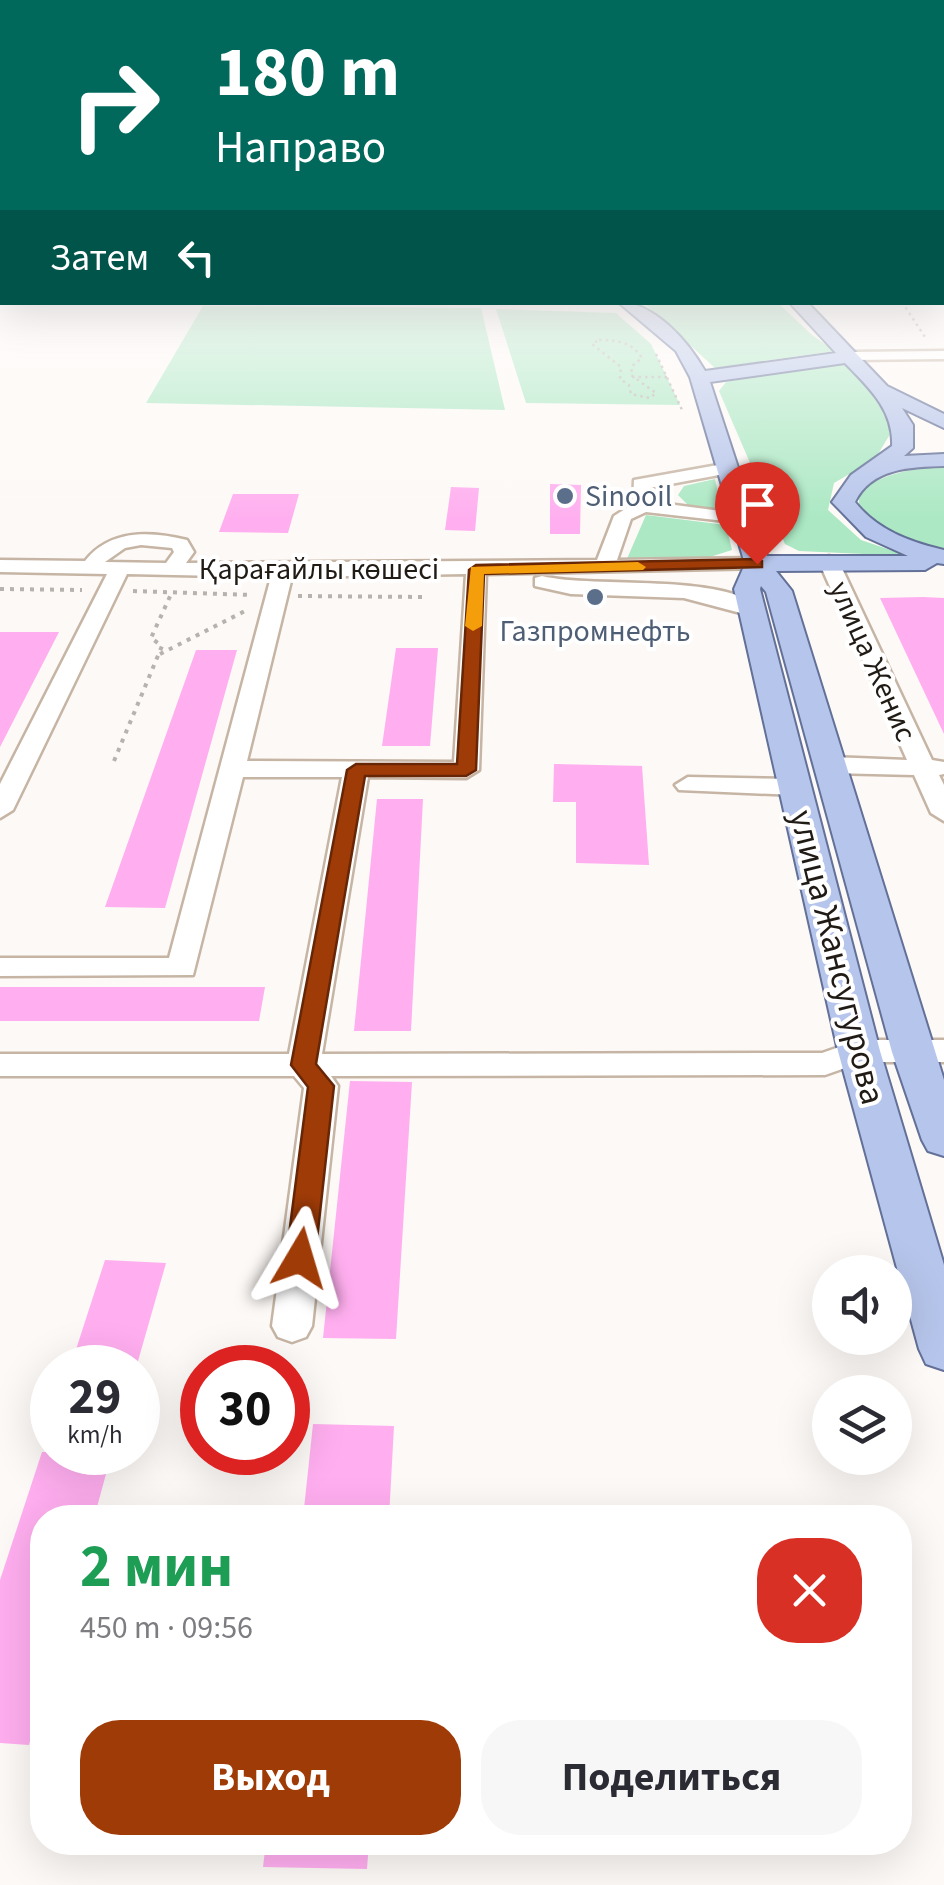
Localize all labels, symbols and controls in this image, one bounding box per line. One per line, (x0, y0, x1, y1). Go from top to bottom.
text: 180 m (215, 23, 400, 123)
icon: right (50, 40, 180, 170)
text: Направо (215, 116, 386, 180)
icon: left (169, 230, 224, 285)
text: Затем (50, 231, 149, 285)
pin (715, 462, 800, 565)
place label: Sinooil (585, 475, 672, 518)
icon: arrive (730, 477, 785, 532)
marker: Sinooil (554, 485, 576, 507)
street label: Қарағайлы көшесі (199, 548, 439, 591)
street label: улица Женис (818, 574, 927, 748)
marker: Газпромнефть (584, 586, 606, 608)
place label: Газпромнефть (499, 610, 691, 653)
street label: улица Жансугурова (776, 805, 898, 1110)
position arrow (248, 1206, 352, 1310)
map controls (812, 1255, 912, 1475)
button: sound (812, 1255, 912, 1355)
speed limit sign: 30 (180, 1345, 310, 1475)
text: 29 (69, 1362, 121, 1433)
button: layers (812, 1375, 912, 1475)
text: km/h (67, 1417, 123, 1453)
text: 2 мин (80, 1525, 233, 1610)
button: close (757, 1538, 862, 1643)
text: 450 m · 09:56 (80, 1605, 253, 1651)
button: Выход (80, 1720, 461, 1835)
button: Поделиться (481, 1720, 862, 1835)

